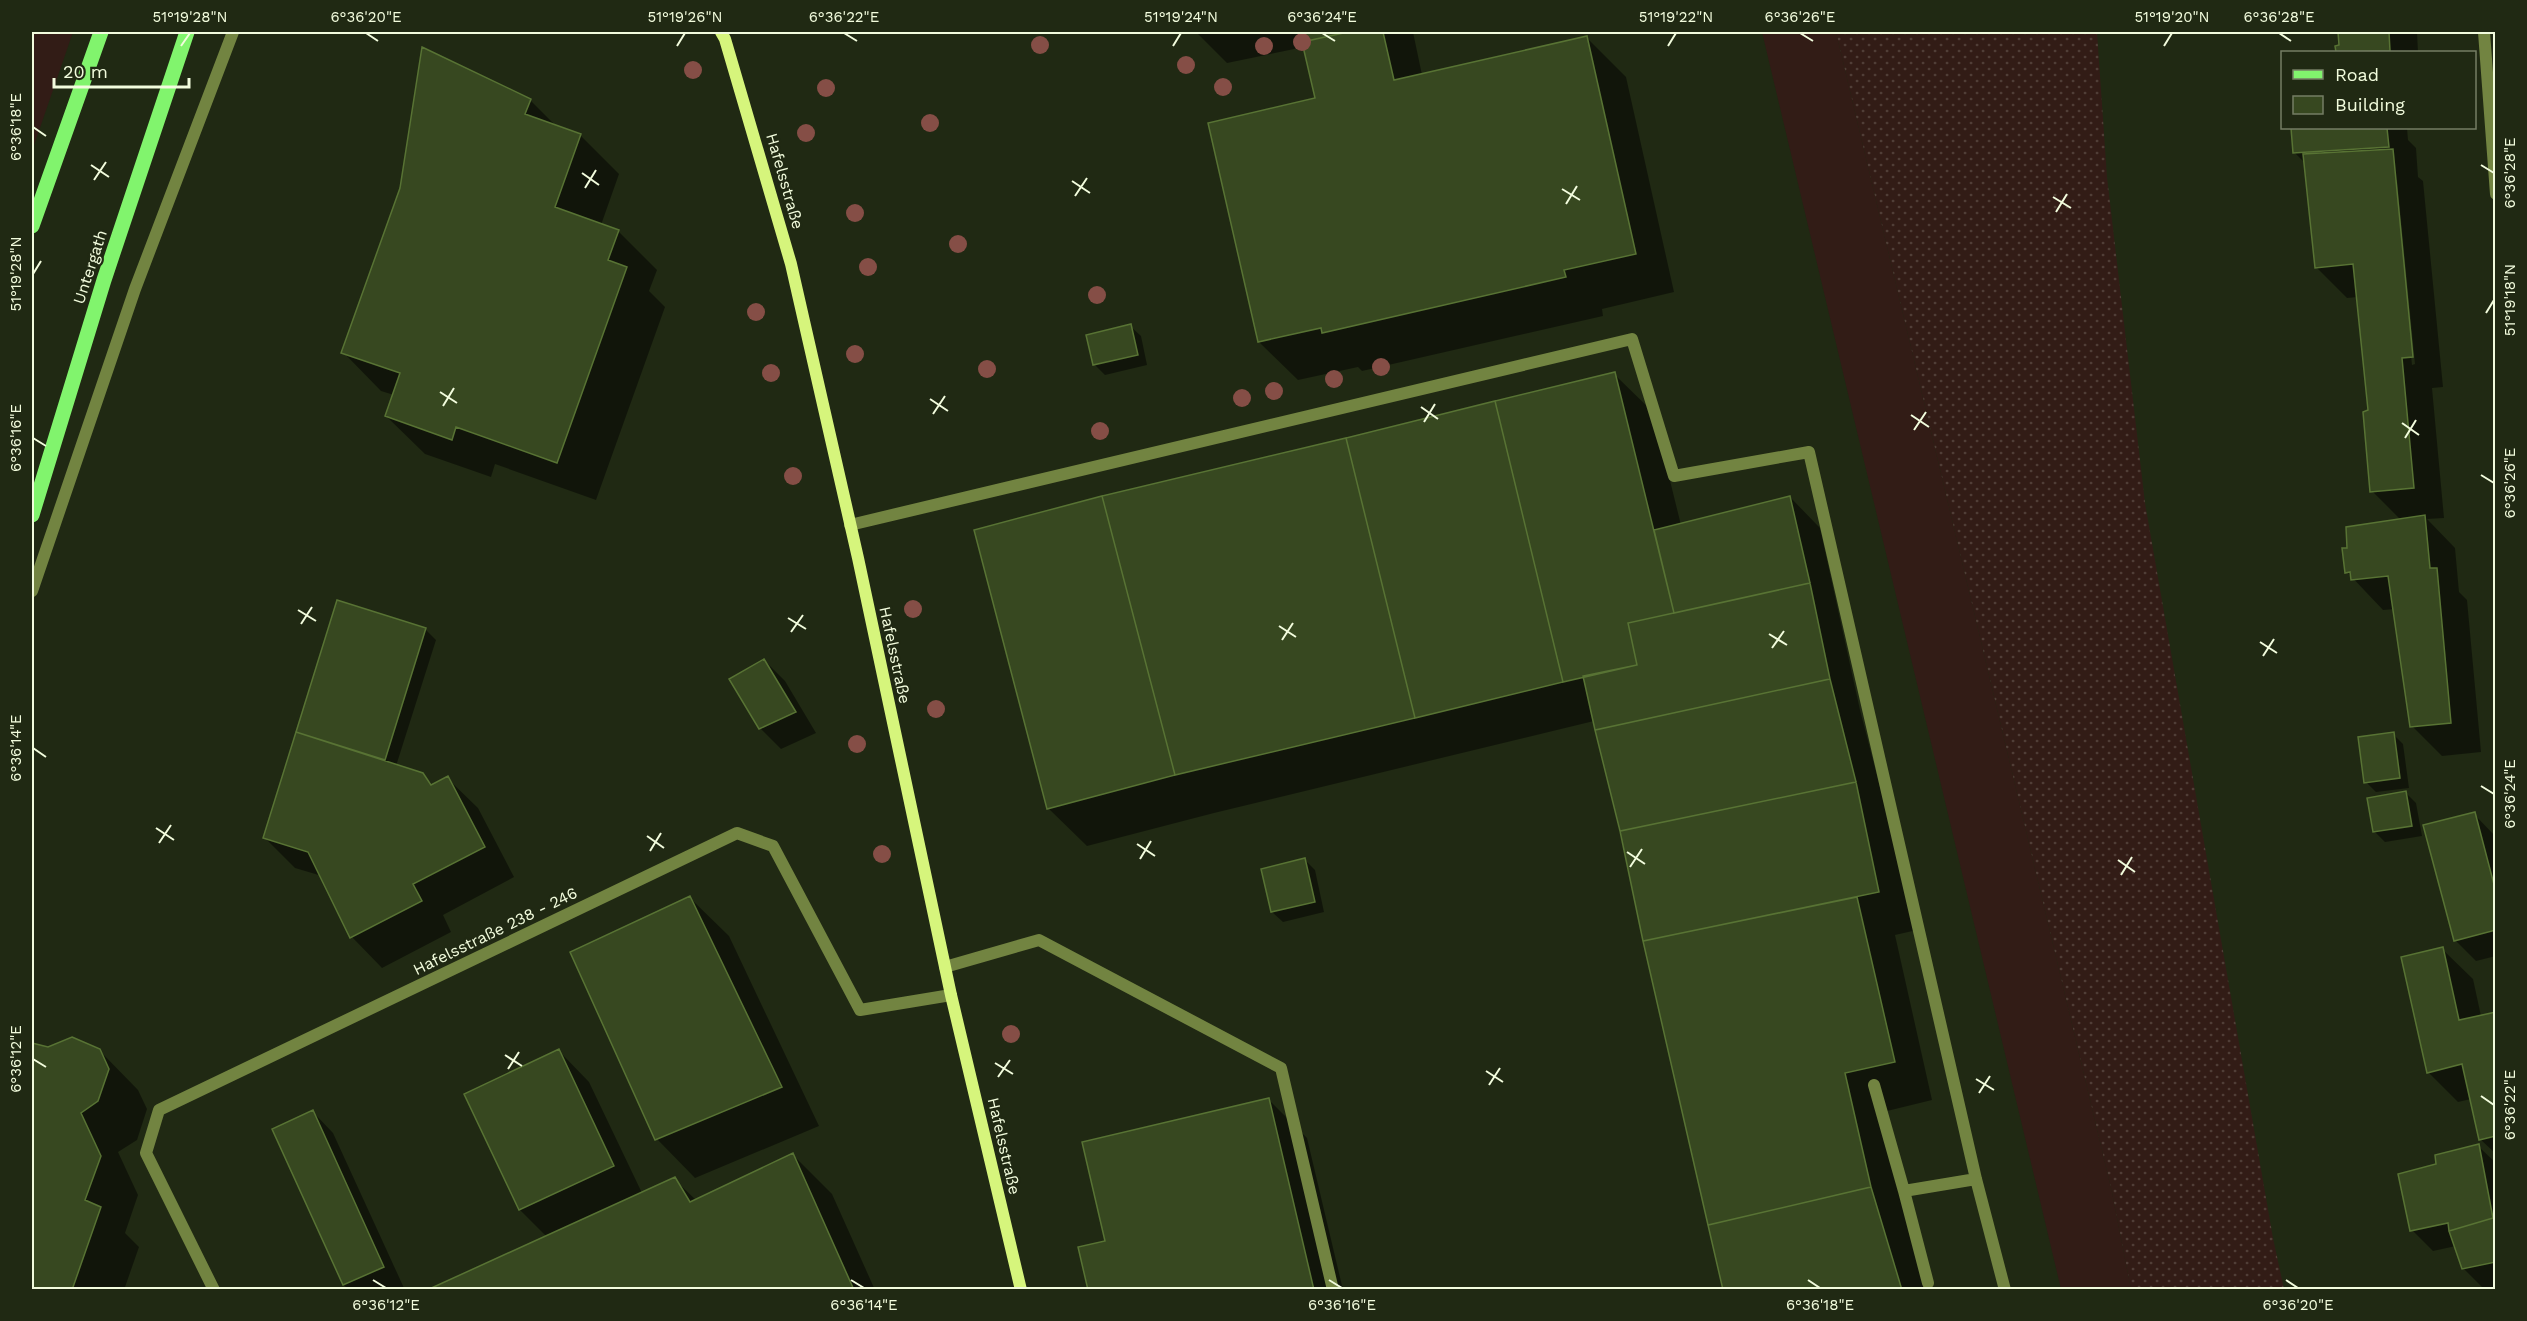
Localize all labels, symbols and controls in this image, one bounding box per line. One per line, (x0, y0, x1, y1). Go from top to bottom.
text: 51°19'28"N (152, 8, 228, 26)
text: 6°36'20"E (330, 8, 402, 26)
text: 51°19'26"N (647, 8, 723, 26)
text: 6°36'22"E (809, 8, 879, 26)
text: 51°19'24"N (1144, 8, 1218, 26)
text: 6°36'24"E (1287, 8, 1357, 26)
text: 51°19'22"N (1639, 8, 1713, 26)
text: 6°36'26"E (1765, 8, 1835, 26)
text: 51°19'20"N (2134, 8, 2210, 26)
text: 6°36'28"E (2244, 8, 2315, 26)
scale bar (54, 51, 189, 89)
legend (2281, 51, 2476, 129)
text: 20 m (63, 61, 108, 82)
text: Road (2335, 64, 2379, 85)
text: 6°36'18"E (7, 93, 25, 161)
text: Building (2335, 94, 2405, 115)
street label: Hafelsstraße (762, 131, 808, 231)
text: 6°36'28"E (2501, 138, 2519, 209)
street label: Untergath (69, 227, 111, 307)
text: 51°19'28"N (7, 236, 25, 312)
text: 51°19'18"N (2501, 264, 2519, 336)
text: 6°36'16"E (7, 404, 25, 472)
text: 6°36'26"E (2501, 448, 2519, 518)
street label: Hafelsstraße (875, 605, 915, 705)
text: 6°36'14"E (7, 714, 25, 782)
text: 6°36'24"E (2501, 759, 2519, 829)
street label: Hafelsstraße 238 - 246 (410, 883, 580, 979)
text: 6°36'12"E (7, 1025, 25, 1093)
text: 6°36'22"E (2501, 1070, 2519, 1140)
street label: Hafelsstraße (984, 1096, 1024, 1196)
text: 6°36'12"E (352, 1296, 420, 1314)
text: 6°36'14"E (830, 1296, 898, 1314)
text: 6°36'16"E (1308, 1296, 1376, 1314)
text: 6°36'18"E (1786, 1296, 1854, 1314)
text: 6°36'20"E (2262, 1296, 2334, 1314)

